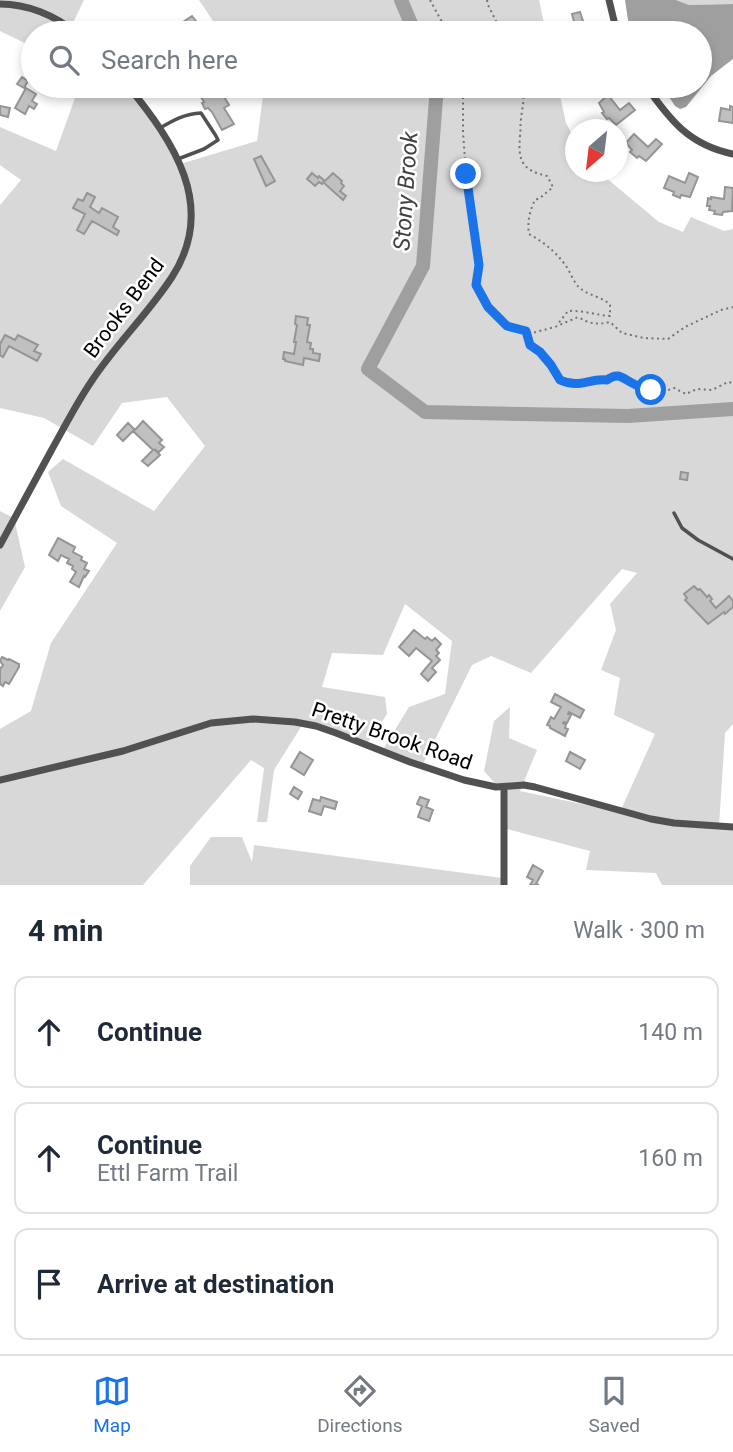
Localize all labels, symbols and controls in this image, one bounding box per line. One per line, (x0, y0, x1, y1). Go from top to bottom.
search box (21, 21, 712, 98)
icon: search (45, 41, 83, 79)
text: Search here (101, 45, 238, 75)
north arrow (565, 119, 628, 182)
water label: Stony Brook (388, 130, 424, 252)
route end (450, 158, 481, 189)
street label: Brooks Bend (79, 254, 169, 362)
route start (635, 374, 666, 405)
street label: Pretty Brook Road (309, 697, 475, 775)
text: 4 min (28, 913, 103, 948)
text: Walk · 300 m (573, 917, 705, 944)
icon: ahead (30, 1013, 68, 1051)
text: Continue (97, 1017, 202, 1047)
text: 140 m (638, 1019, 703, 1046)
text: Continue (97, 1130, 202, 1160)
icon: ahead (30, 1139, 68, 1177)
text: 160 m (638, 1145, 703, 1172)
text: Ettl Farm Trail (97, 1160, 238, 1187)
icon: arrive (30, 1265, 68, 1303)
text: Arrive at destination (97, 1269, 334, 1299)
tab: Map (93, 1372, 131, 1437)
tab: Directions (317, 1372, 402, 1437)
tab: Saved (589, 1372, 640, 1437)

